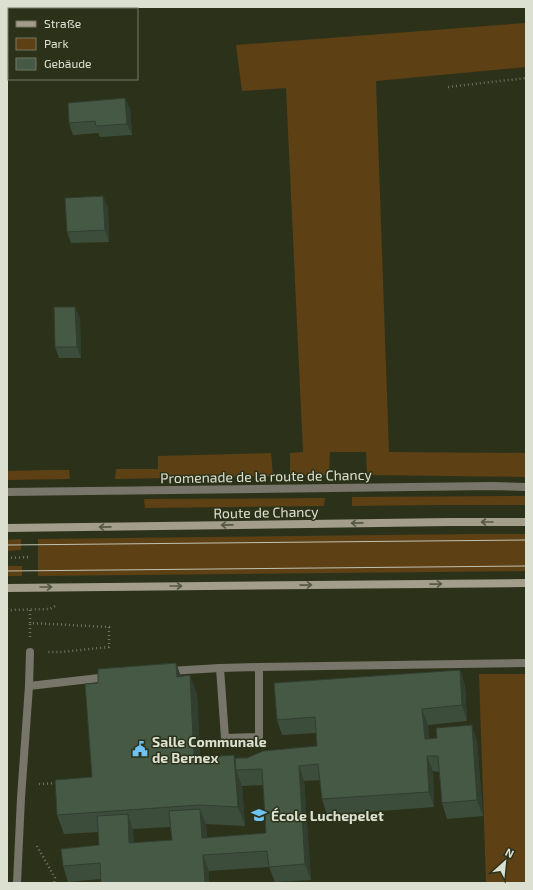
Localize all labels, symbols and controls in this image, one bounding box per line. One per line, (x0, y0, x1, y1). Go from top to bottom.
legend (8, 8, 138, 80)
text: Straße (44, 16, 81, 30)
text: Park (44, 36, 69, 50)
text: Gebäude (44, 56, 92, 70)
street label: Promenade de la route de Chancy (160, 466, 373, 486)
street label: Route de Chancy (213, 503, 319, 521)
one-way arrow (481, 518, 494, 526)
one-way arrow (351, 520, 364, 527)
one-way arrow (221, 521, 234, 529)
one-way arrow (99, 523, 112, 530)
one-way arrow (429, 580, 442, 588)
one-way arrow (299, 581, 312, 589)
one-way arrow (169, 582, 182, 590)
one-way arrow (39, 583, 52, 591)
place label: Salle Communale de Bernex (152, 733, 267, 766)
public building icon: Salle Communale de Bernex (131, 740, 149, 758)
school or university icon: École Luchepelet (250, 806, 268, 824)
place label: École Luchepelet (271, 807, 384, 824)
north arrow (485, 842, 525, 882)
text: N (503, 845, 516, 860)

